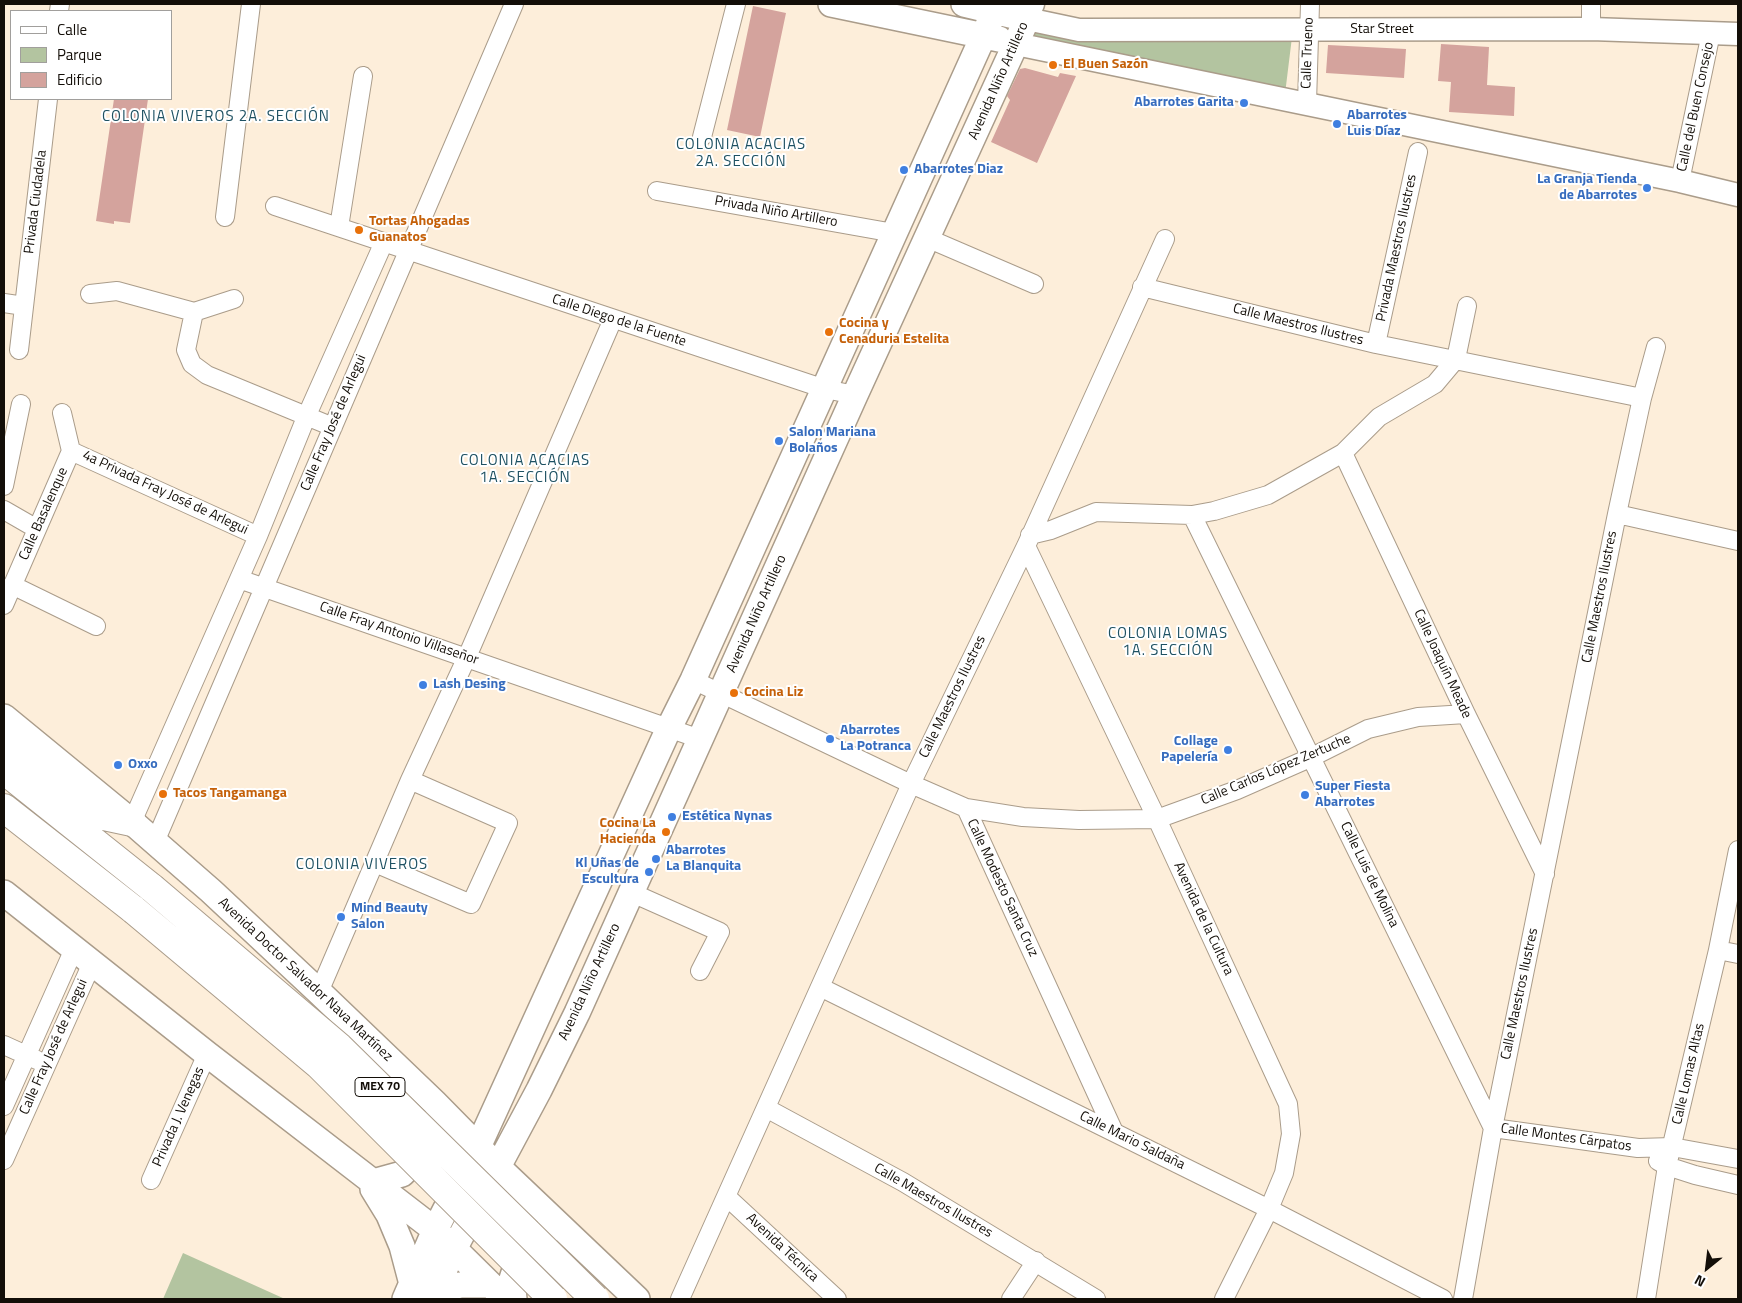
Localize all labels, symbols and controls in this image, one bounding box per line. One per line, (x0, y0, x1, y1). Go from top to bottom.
legend (10, 10, 172, 100)
street label: Calle Trueno (1298, 17, 1318, 89)
text: Calle (57, 18, 87, 41)
street label: Avenida Niño Artillero (965, 19, 1033, 143)
street label: Star Street (1350, 22, 1414, 38)
street label: Calle del Buen Consejo (1674, 41, 1718, 173)
text: Parque (57, 43, 102, 66)
place label: El Buen Sazón (1063, 57, 1148, 73)
marker: El Buen Sazón (1047, 59, 1059, 71)
text: Edificio (57, 68, 102, 91)
place label: Abarrotes Garita (1134, 95, 1234, 111)
marker: Abarrotes Garita (1238, 97, 1250, 109)
district label: COLONIA VIVEROS 2A. SECCIÓN (99, 108, 333, 126)
place label: Abarrotes Luis Díaz (1347, 108, 1407, 140)
marker: Abarrotes Luis Díaz (1331, 118, 1343, 130)
district label: COLONIA ACACIAS 2A. SECCIÓN (674, 136, 808, 171)
street label: Privada Ciudadela (21, 149, 51, 255)
place label: Abarrotes Diaz (914, 162, 1003, 178)
marker: Abarrotes Diaz (898, 164, 910, 176)
place label: La Granja Tienda de Abarrotes (1537, 172, 1637, 204)
street label: Privada Maestros Ilustres (1373, 173, 1421, 323)
marker: La Granja Tienda de Abarrotes (1641, 182, 1653, 194)
street label: Privada Niño Artillero (713, 193, 839, 231)
place label: Tortas Ahogadas Guanatos (369, 214, 470, 246)
marker: Tortas Ahogadas Guanatos (353, 224, 365, 236)
street label: Calle Diego de la Fuente (550, 291, 688, 351)
street label: Calle Maestros Ilustres (1231, 301, 1365, 349)
place label: Cocina y Cenaduria Estelita (839, 316, 949, 348)
marker: Cocina y Cenaduria Estelita (823, 326, 835, 338)
street label: Calle Fray José de Arlegui (298, 352, 370, 494)
place label: Salon Mariana Bolaños (789, 425, 876, 458)
marker: Salon Mariana Bolaños (773, 435, 785, 447)
street label: 4a Privada Fray José de Arlegui (80, 447, 250, 539)
district label: COLONIA ACACIAS 1A. SECCIÓN (458, 452, 592, 487)
street label: Calle Basalenque (16, 465, 72, 563)
street label: Calle Maestros Ilustres (1579, 530, 1621, 664)
street label: Avenida Niño Artillero (723, 552, 791, 676)
street label: Calle Fray Antonio Villaseñor (317, 599, 481, 669)
street label: Calle Joaquín Meade (1409, 607, 1475, 721)
district label: COLONIA LOMAS 1A. SECCIÓN (1106, 625, 1230, 660)
street label: Calle Maestros Ilustres (916, 633, 990, 761)
place label: Lash Desing (433, 677, 506, 693)
marker: Lash Desing (417, 679, 429, 691)
place label: Cocina Liz (744, 685, 803, 701)
marker: Cocina Liz (728, 687, 740, 699)
place label: Abarrotes La Potranca (840, 723, 911, 756)
street label: Calle Carlos López Zertuche (1199, 731, 1353, 809)
marker: Abarrotes La Potranca (824, 733, 836, 745)
place label: Collage Papelería (1161, 734, 1218, 766)
marker: Collage Papelería (1222, 744, 1234, 756)
place label: Oxxo (128, 757, 158, 773)
marker: Oxxo (112, 759, 124, 771)
place label: Super Fiesta Abarrotes (1315, 779, 1390, 812)
place label: Tacos Tangamanga (173, 786, 287, 802)
marker: Tacos Tangamanga (157, 788, 169, 800)
marker: Super Fiesta Abarrotes (1299, 789, 1311, 801)
place label: Estética Nynas (682, 809, 772, 825)
marker: Estética Nynas (666, 811, 678, 823)
place label: Cocina La Hacienda (599, 816, 656, 849)
street label: Calle Modesto Santa Cruz (963, 816, 1041, 960)
street label: Calle Luis de Molina (1336, 819, 1402, 931)
marker: Cocina La Hacienda (660, 826, 672, 838)
place label: Abarrotes La Blanquita (666, 843, 741, 876)
marker: Abarrotes La Blanquita (650, 853, 662, 865)
district label: COLONIA VIVEROS (294, 856, 430, 874)
place label: Kl Uñas de Escultura (575, 856, 639, 889)
street label: Avenida de la Cultura (1169, 860, 1237, 978)
marker: Kl Uñas de Escultura (643, 866, 655, 878)
street label: Avenida Doctor Salvador Nava Martínez (214, 895, 396, 1065)
place label: Mind Beauty Salon (351, 901, 428, 934)
marker: Mind Beauty Salon (335, 911, 347, 923)
street label: Avenida Niño Artillero (556, 921, 624, 1043)
street label: Calle Maestros Ilustres (1498, 927, 1542, 1061)
street label: Calle Fray José de Arlegui (16, 977, 92, 1117)
street label: Calle Lomas Altas (1669, 1022, 1709, 1126)
street label: Privada J. Venegas (149, 1064, 209, 1170)
road number: MEX 70 (355, 1078, 405, 1096)
street label: Calle Mario Saldaña (1077, 1108, 1187, 1174)
street label: Calle Montes Cárpatos (1499, 1120, 1633, 1156)
street label: Calle Maestros Ilustres (871, 1160, 995, 1242)
street label: Avenida Técnica (742, 1210, 822, 1286)
north arrow (1682, 1243, 1732, 1293)
text: N (1690, 1270, 1709, 1293)

